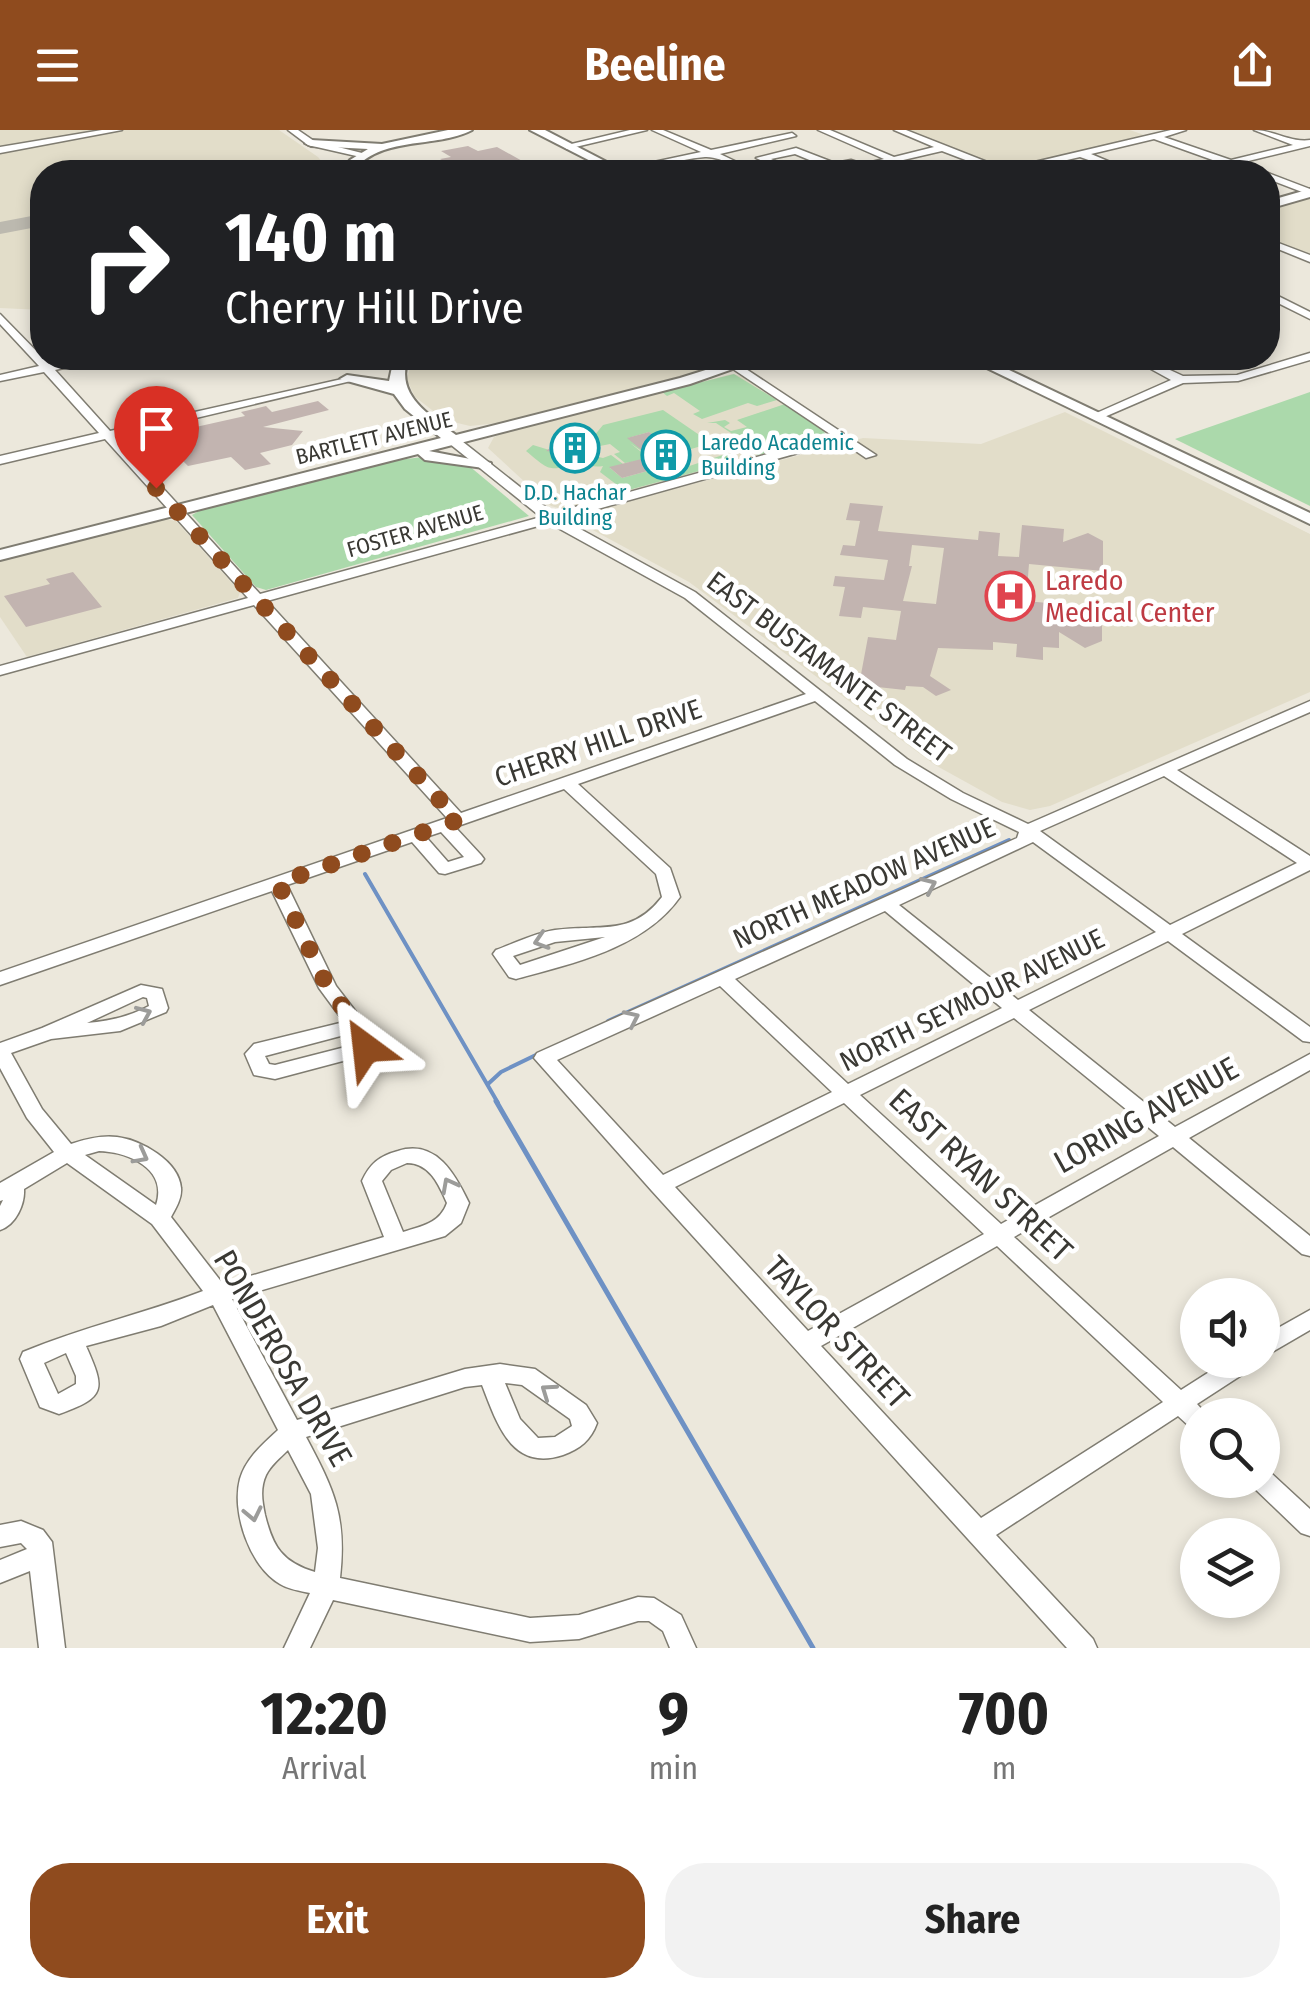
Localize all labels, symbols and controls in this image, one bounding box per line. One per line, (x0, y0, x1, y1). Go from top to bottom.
icon: menu (30, 38, 85, 93)
text: Beeline (584, 38, 726, 92)
icon: share (1225, 38, 1280, 93)
text: 140 m (225, 196, 397, 280)
icon: right (60, 200, 190, 330)
text: Cherry Hill Drive (225, 281, 524, 335)
pin (114, 386, 199, 489)
icon: arrive (129, 401, 184, 456)
street label: BARTLETT AVENUE (293, 406, 455, 470)
building icon: D.D. Hachar Building (549, 422, 601, 474)
building icon: Laredo Academic Building (640, 429, 692, 481)
place label: Laredo Academic Building (701, 429, 855, 481)
place label: D.D. Hachar Building (524, 479, 627, 531)
street label: FOSTER AVENUE (344, 499, 486, 563)
street label: EAST BUSTAMANTE STREET (701, 564, 957, 770)
place label: Laredo Medical Center (1045, 564, 1215, 629)
hospital icon: Laredo Medical Center (984, 570, 1036, 622)
street label: CHERRY HILL DRIVE (490, 692, 706, 794)
street label: NORTH MEADOW AVENUE (728, 810, 1000, 956)
one-way arrow (919, 877, 937, 897)
street label: NORTH SEYMOUR AVENUE (834, 922, 1110, 1078)
one-way arrow (534, 929, 551, 950)
position arrow (314, 996, 418, 1100)
one-way arrow (133, 1006, 151, 1026)
one-way arrow (622, 1010, 640, 1030)
street label: LORING AVENUE (1047, 1049, 1245, 1181)
street label: EAST RYAN STREET (882, 1081, 1081, 1270)
one-way arrow (130, 1143, 148, 1163)
one-way arrow (441, 1178, 461, 1196)
street label: PONDEROSA DRIVE (206, 1243, 360, 1473)
street label: TAYLOR STREET (757, 1248, 917, 1416)
map controls (1180, 1278, 1280, 1618)
button: sound (1180, 1278, 1280, 1378)
one-way arrow (541, 1385, 560, 1403)
button: search (1180, 1398, 1280, 1498)
one-way arrow (242, 1505, 263, 1522)
button: layers (1180, 1518, 1280, 1618)
text: 12:20 (261, 1678, 388, 1750)
text: 9 (658, 1678, 689, 1750)
text: 700 (959, 1678, 1049, 1750)
text: Arrival (282, 1749, 367, 1787)
text: min (649, 1749, 698, 1787)
text: m (992, 1749, 1016, 1787)
button: Exit (30, 1863, 645, 1978)
button: Share (665, 1863, 1280, 1978)

